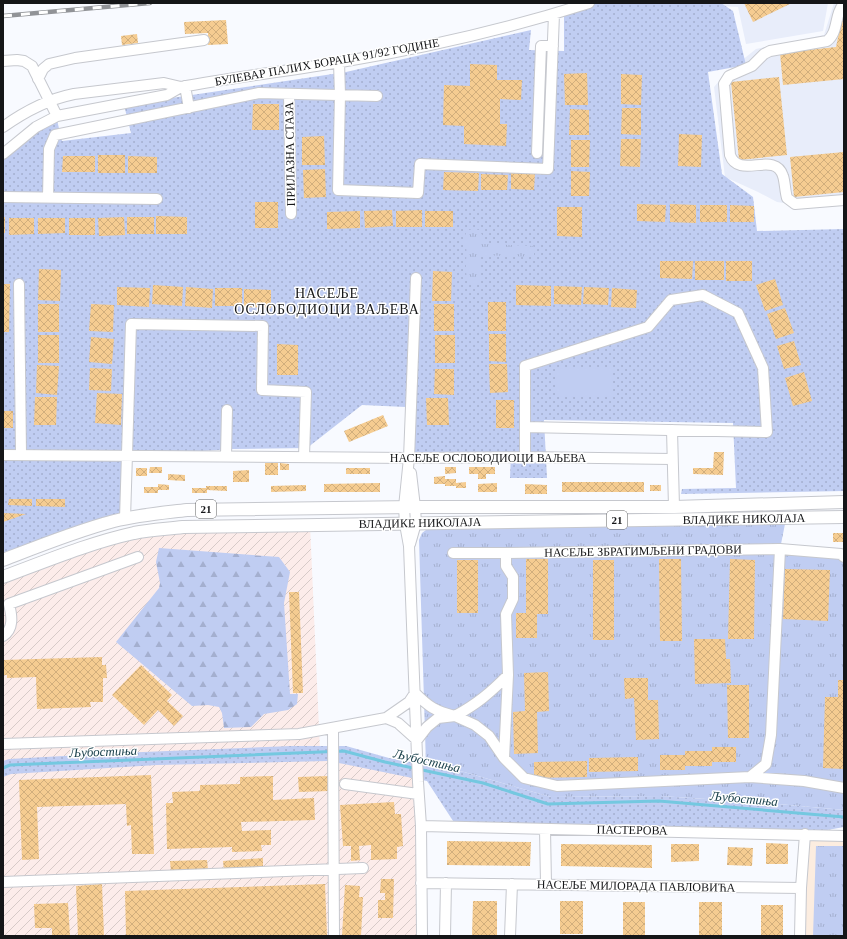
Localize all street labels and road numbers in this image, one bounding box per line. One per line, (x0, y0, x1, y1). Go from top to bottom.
street label: БУЛЕВАР ПАЛИХ БОРАЦА 91/92 ГОДИНЕ (214, 35, 440, 89)
street label: ПРИЛАЗНА СТАЗА (282, 101, 298, 206)
street label: НАСЕЉЕ ОСЛОБОДИОЦИ ВАЉЕВА (390, 451, 587, 465)
road number: 21 (196, 500, 216, 518)
road number: 21 (607, 511, 627, 529)
street label: ВЛАДИКЕ НИКОЛАЈА (682, 511, 806, 527)
street label: ВЛАДИКЕ НИКОЛАЈА (358, 515, 482, 531)
street label: НАСЕЉЕ ЗБРАТИМЉЕНИ ГРАДОВИ (544, 542, 742, 560)
street label: ПАСТЕРОВА (596, 822, 668, 838)
street label: НАСЕЉЕ МИЛОРАДА ПАВЛОВИЋА (537, 877, 736, 895)

